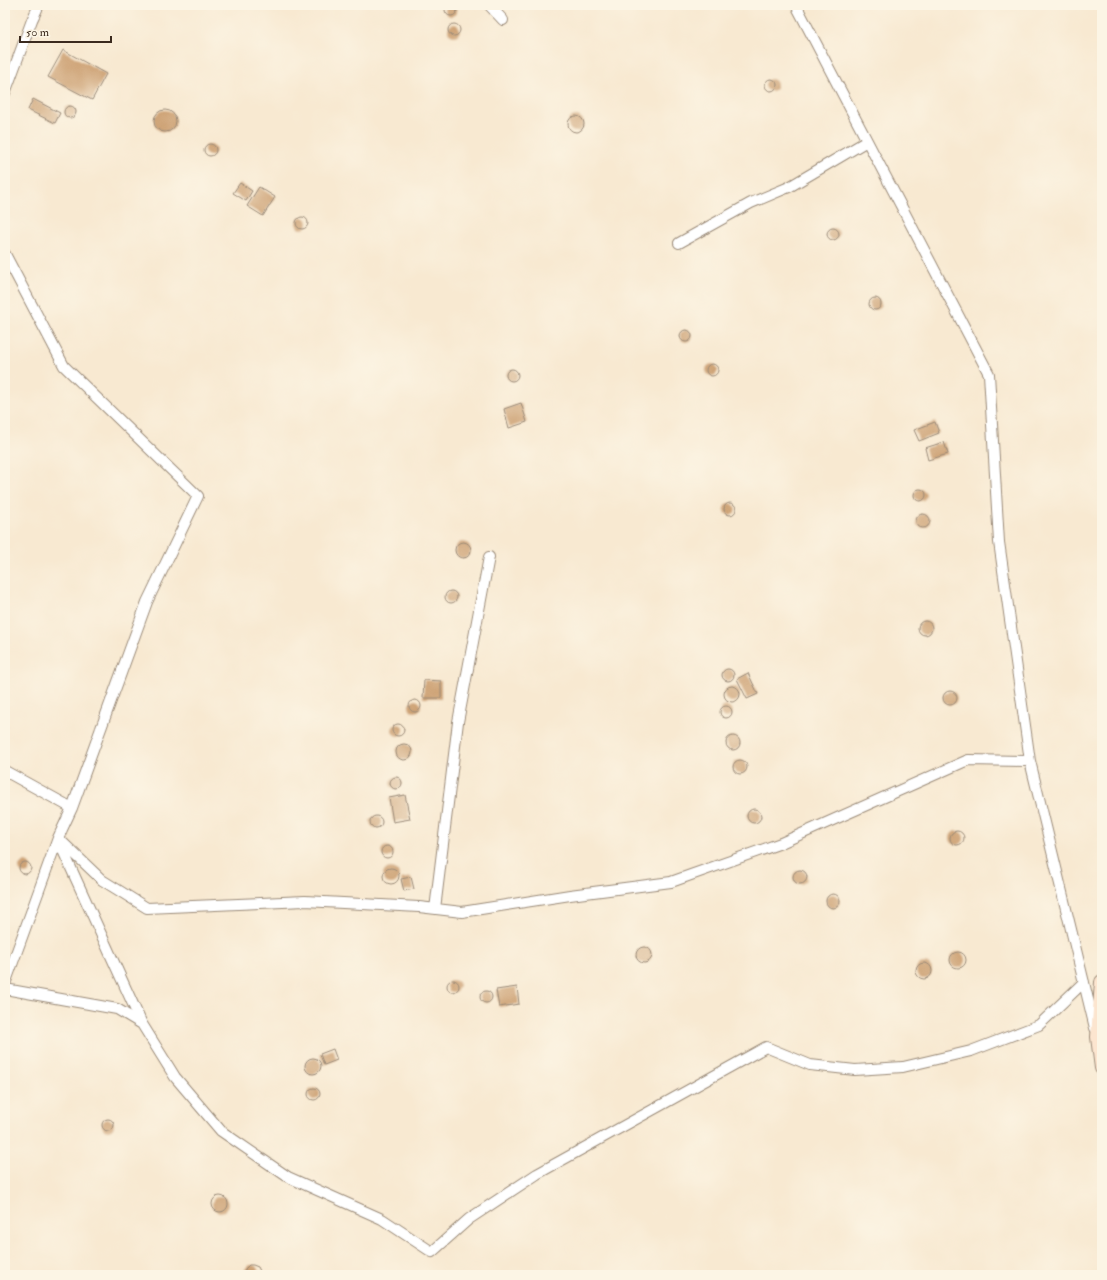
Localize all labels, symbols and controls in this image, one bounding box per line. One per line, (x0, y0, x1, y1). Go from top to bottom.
scale bar (20, 18, 111, 44)
text: 50 m (26, 25, 50, 40)

